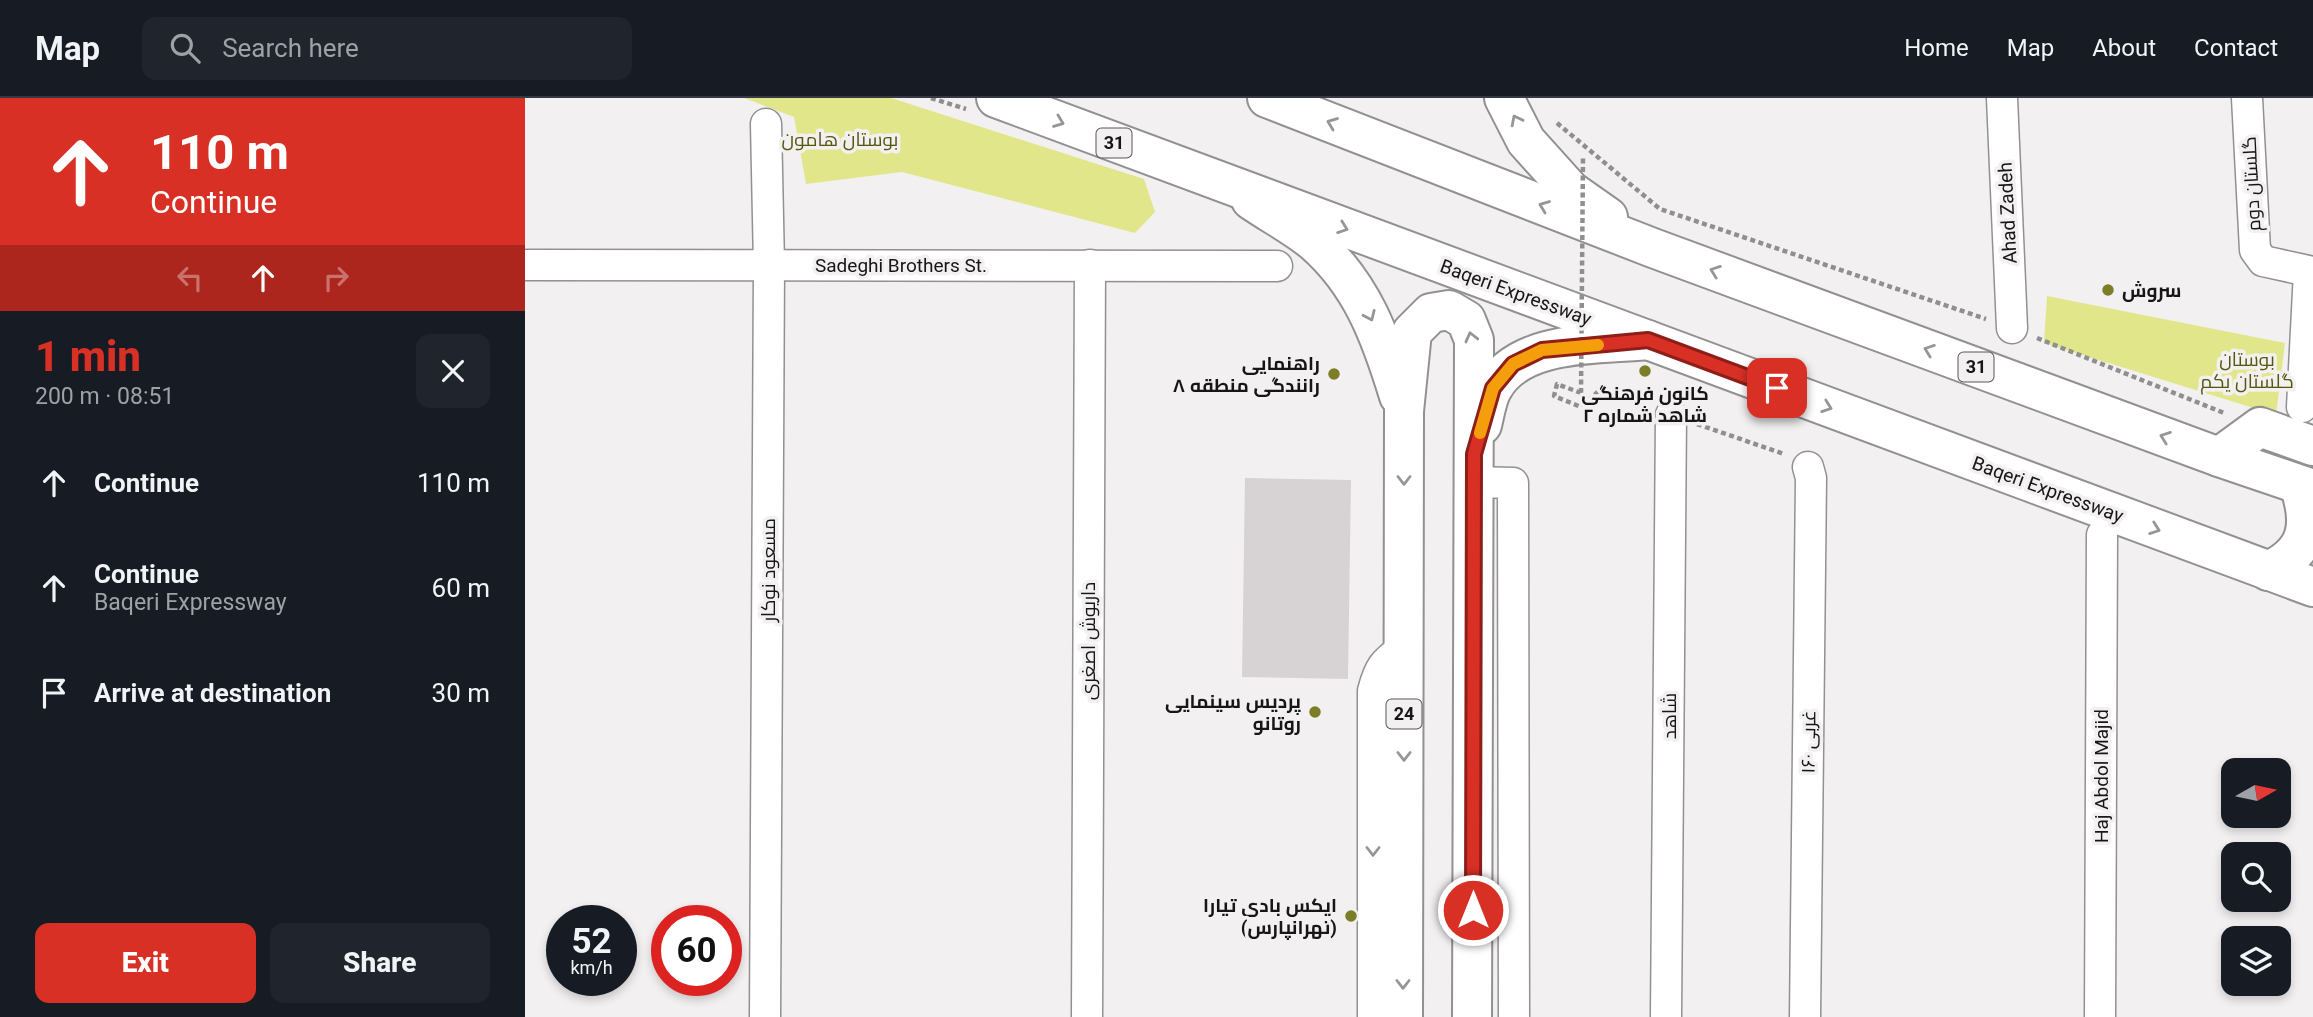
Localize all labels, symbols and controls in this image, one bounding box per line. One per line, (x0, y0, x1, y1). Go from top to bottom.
search box (142, 17, 632, 80)
text: Map (35, 29, 100, 68)
icon: search (166, 29, 204, 67)
text: Search here (222, 33, 359, 63)
text: Home (1904, 34, 1969, 62)
text: Map (2007, 34, 2054, 62)
text: About (2092, 34, 2156, 62)
text: Contact (2194, 34, 2278, 62)
one-way arrow (1053, 114, 1065, 128)
one-way arrow (1510, 115, 1524, 127)
one-way arrow (1326, 118, 1338, 132)
text: 110 m (150, 124, 289, 181)
icon: ahead (35, 126, 126, 217)
park label: بوستان هامون (782, 128, 898, 151)
road number: 31 (1097, 129, 1131, 158)
street label: گلستان دوم (2238, 136, 2267, 232)
street label: Ahad Zadeh (1993, 162, 2022, 264)
text: Continue (150, 183, 277, 221)
one-way arrow (1538, 200, 1550, 214)
one-way arrow (1337, 220, 1349, 234)
street label: Sadeghi Brothers St. (815, 254, 987, 277)
street label: Baqeri Expressway (1437, 254, 1595, 330)
icon: left (171, 259, 209, 297)
icon: ahead (244, 259, 282, 297)
icon: right (317, 259, 355, 297)
one-way arrow (1710, 265, 1722, 279)
place label: سروش (2122, 279, 2181, 302)
marker: سروش (2100, 282, 2116, 298)
one-way arrow (1362, 309, 1376, 321)
one-way arrow (1465, 331, 1479, 343)
text: 1 min (35, 332, 141, 381)
button: close (416, 334, 490, 408)
one-way arrow (1923, 344, 1935, 358)
park label: بوستان گلستان یکم (2200, 348, 2294, 395)
place label: راهنمایی رانندگی منطقه ۸ (1173, 352, 1320, 397)
road number: 31 (1959, 353, 1993, 382)
pin (1747, 358, 1807, 418)
marker: کانون فرهنگی شاهد شماره ۲ (1637, 363, 1653, 379)
marker: راهنمایی رانندگی منطقه ۸ (1326, 366, 1342, 382)
icon: arrive (1758, 369, 1796, 407)
place label: کانون فرهنگی شاهد شماره ۲ (1581, 382, 1709, 427)
text: 200 m · 08:51 (35, 383, 174, 410)
one-way arrow (1820, 398, 1832, 412)
one-way arrow (2160, 431, 2172, 445)
street label: Baqeri Expressway (1969, 451, 2127, 527)
icon: ahead (35, 464, 73, 502)
text: Continue (94, 468, 199, 498)
text: 110 m (417, 468, 490, 498)
one-way arrow (1396, 475, 1412, 485)
street label: مسعود نوکار (757, 518, 780, 623)
one-way arrow (2148, 521, 2160, 535)
text: Continue (94, 559, 199, 589)
icon: ahead (35, 569, 73, 607)
text: 60 m (432, 573, 490, 603)
street label: داریوش اصغری (1077, 582, 1100, 700)
text: Baqeri Expressway (94, 589, 287, 616)
icon: arrive (35, 674, 73, 712)
text: Arrive at destination (94, 678, 331, 708)
text: 30 m (432, 678, 490, 708)
place label: پردیس سینمایی روتانو (1165, 690, 1301, 735)
street label: شاهد (1658, 693, 1681, 739)
road number: 24 (1387, 700, 1421, 728)
marker: پردیس سینمایی روتانو (1307, 704, 1323, 720)
street label: Haj Abdol Majid (2090, 709, 2113, 843)
street label: ۱۶۰ غربی (1796, 710, 1821, 774)
one-way arrow (1396, 751, 1412, 762)
north arrow (2221, 758, 2291, 828)
map controls (2221, 758, 2291, 996)
button: search (2221, 842, 2291, 912)
one-way arrow (1365, 846, 1381, 857)
position arrow (1436, 873, 1510, 947)
place label: ایکس بادی تیارا (تهرانپارس) (1203, 894, 1337, 940)
speed limit sign: 60 (651, 905, 742, 996)
marker: ایکس بادی تیارا (تهرانپارس) (1343, 908, 1359, 924)
text: 52 (571, 921, 612, 962)
button: Exit (35, 923, 256, 1003)
button: Share (270, 923, 490, 1003)
button: layers (2221, 926, 2291, 996)
text: km/h (570, 957, 613, 978)
one-way arrow (1395, 979, 1411, 989)

